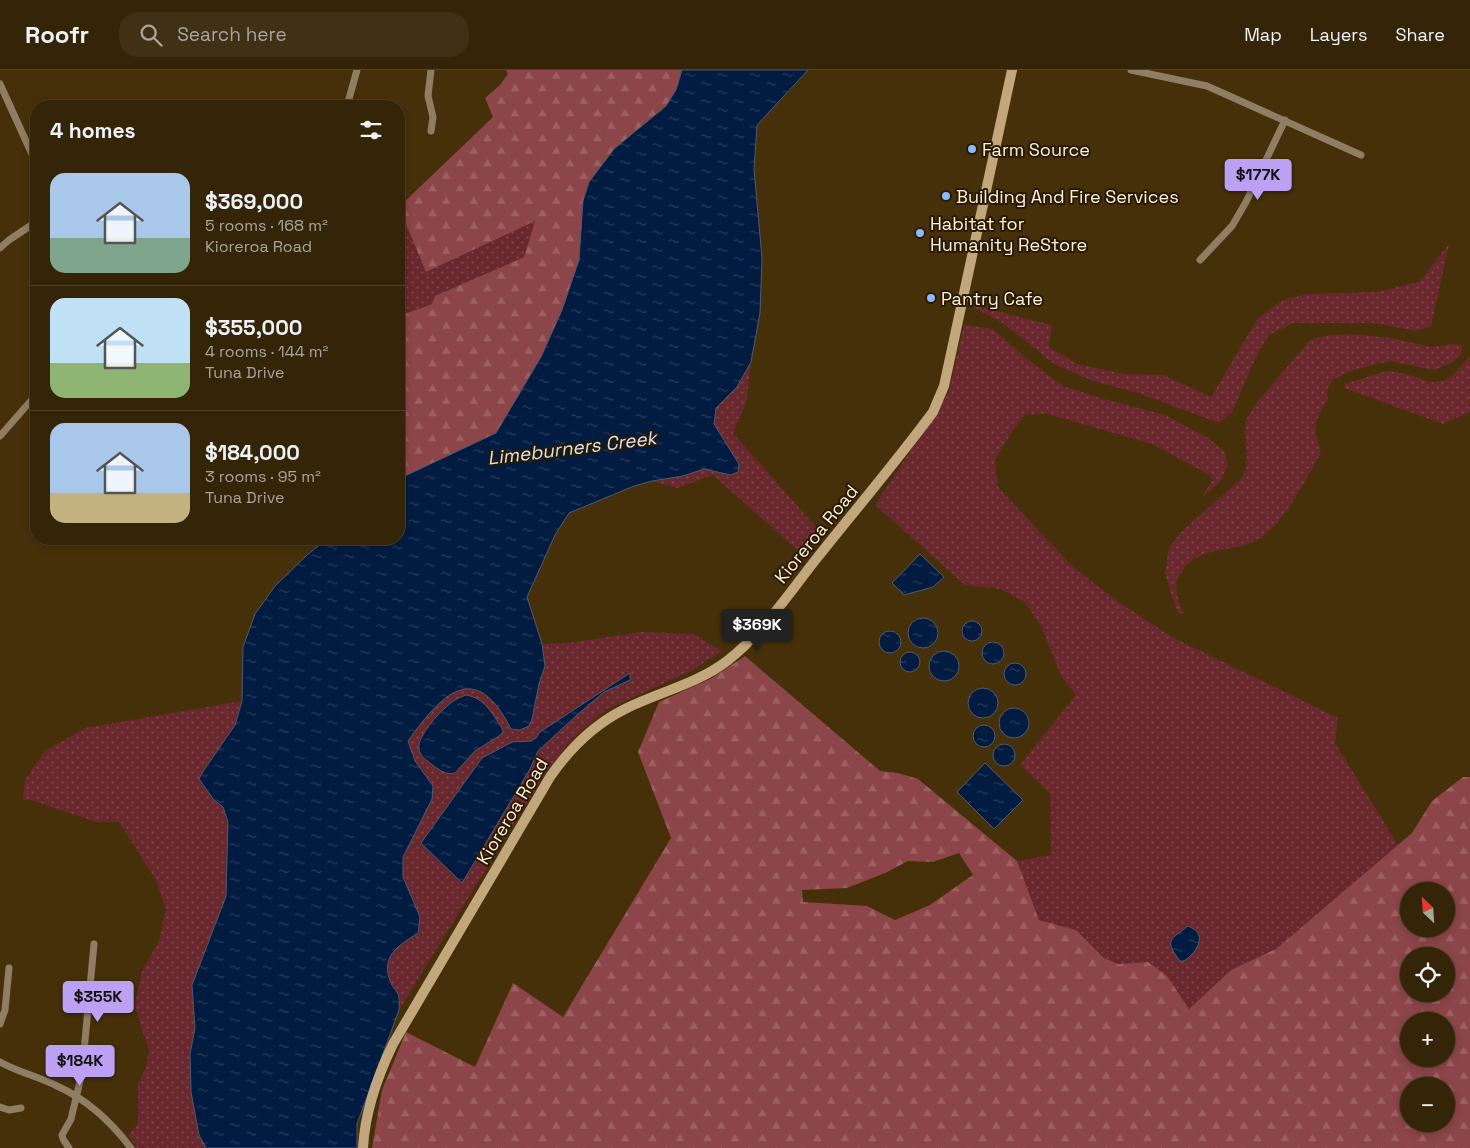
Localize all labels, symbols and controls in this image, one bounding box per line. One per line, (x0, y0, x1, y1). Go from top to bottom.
search box (119, 12, 469, 57)
text: Roofr (25, 19, 89, 50)
icon: search (137, 21, 165, 49)
text: Search here (177, 22, 287, 47)
text: Map (1244, 23, 1282, 46)
text: Layers (1310, 23, 1367, 46)
text: Share (1395, 23, 1445, 46)
icon: filters (357, 116, 385, 144)
text: 4 homes (50, 117, 136, 144)
place label: Farm Source (982, 138, 1090, 161)
marker: Farm Source (966, 143, 978, 155)
pin: $177K (1223, 158, 1293, 201)
text: $177K (1236, 164, 1280, 185)
place label: Building And Fire Services (956, 185, 1179, 208)
text: $369,000 (205, 188, 303, 215)
marker: Building And Fire Services (940, 190, 952, 202)
icon: home (90, 193, 150, 253)
place label: Habitat for Humanity ReStore (930, 212, 1087, 256)
text: 5 rooms · 168 m² (205, 215, 328, 236)
marker: Habitat for Humanity ReStore (914, 227, 926, 239)
text: Kioreroa Road (205, 236, 312, 257)
place label: Pantry Cafe (941, 287, 1043, 310)
marker: Pantry Cafe (925, 292, 937, 304)
text: $355,000 (205, 314, 302, 341)
icon: home (90, 318, 150, 378)
text: 4 rooms · 144 m² (205, 341, 328, 362)
text: Tuna Drive (205, 362, 284, 383)
water label: Limeburners Creek (486, 425, 661, 471)
text: $184,000 (205, 439, 300, 466)
icon: home (90, 443, 150, 503)
text: 3 rooms · 95 m² (205, 466, 321, 487)
street label: Kioreroa Road (769, 480, 863, 588)
text: Tuna Drive (205, 487, 284, 508)
pin: $369K (722, 608, 792, 651)
text: $369K (732, 614, 782, 635)
street label: Kioreroa Road (471, 753, 553, 869)
north arrow (1400, 882, 1455, 938)
map controls (1400, 882, 1455, 1132)
button: locate (1400, 947, 1455, 1002)
pin: $355K (63, 980, 133, 1023)
text: $355K (74, 986, 122, 1007)
button: + (1400, 1012, 1455, 1067)
pin: $184K (45, 1044, 115, 1087)
text: $184K (57, 1050, 103, 1071)
button: − (1400, 1077, 1455, 1132)

